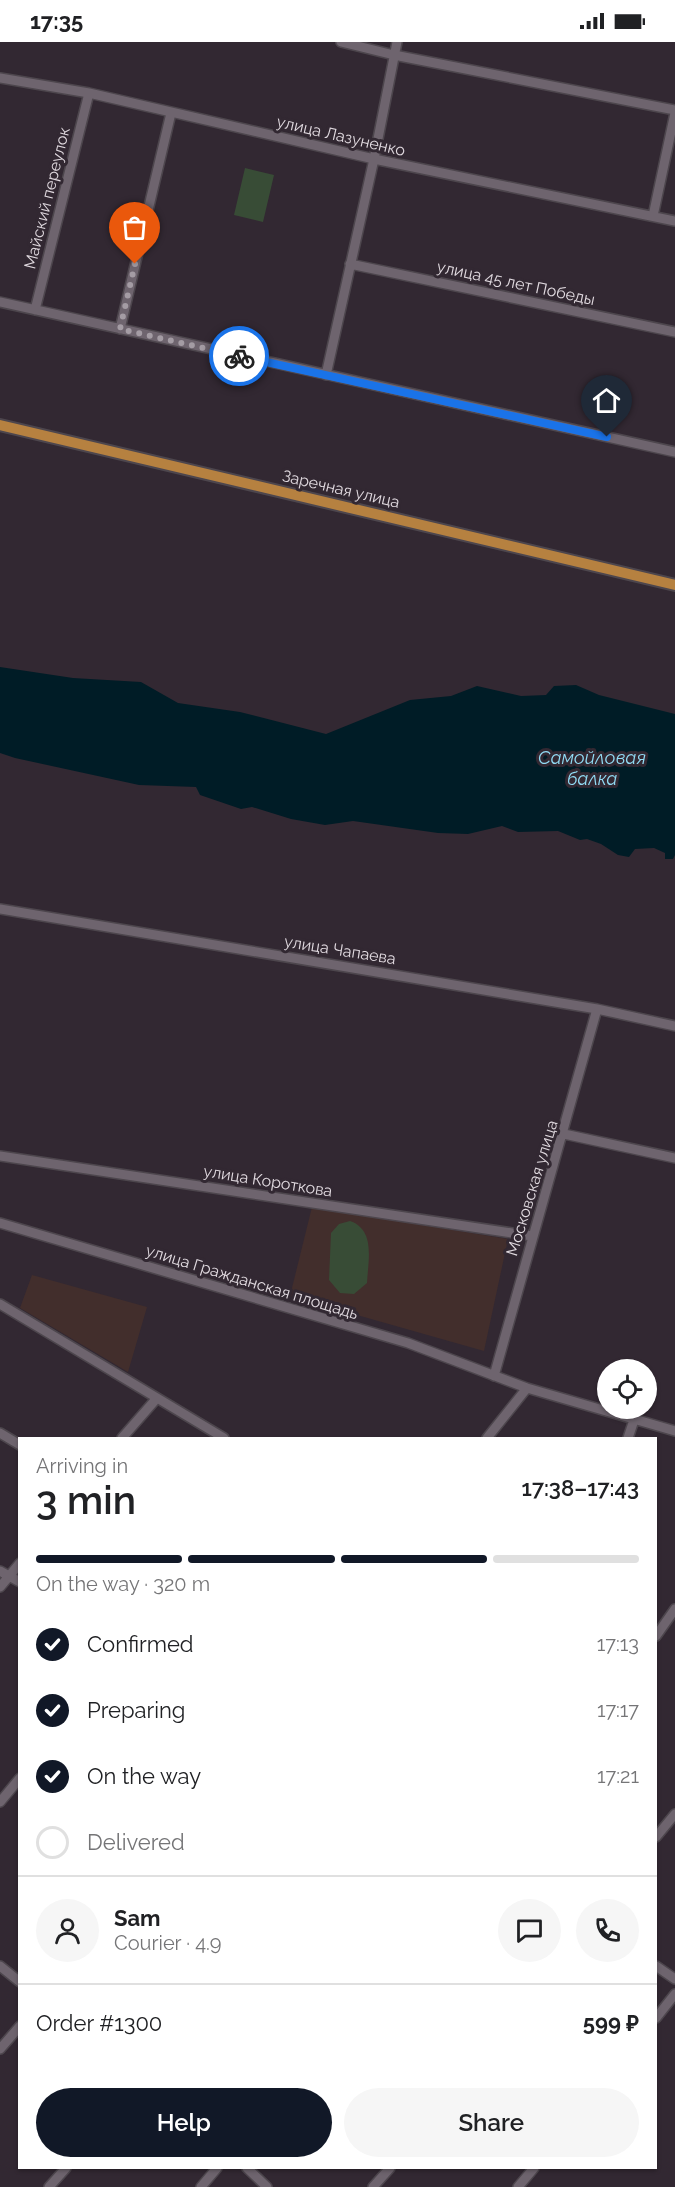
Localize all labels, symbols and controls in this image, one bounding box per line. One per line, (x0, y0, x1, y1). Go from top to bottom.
text: 17:35 (30, 8, 83, 34)
street label: улица Лазуненко (275, 112, 407, 160)
street label: Майский переулок (20, 125, 74, 271)
pin (109, 202, 160, 264)
icon: bag (118, 211, 151, 244)
street label: улица 45 лет Победы (435, 257, 597, 309)
courier (209, 326, 269, 386)
icon: bike (223, 340, 256, 373)
pin (581, 375, 632, 437)
icon: home (590, 384, 623, 417)
street label: Заречная улица (280, 466, 402, 512)
water label: Самойловая балка (538, 747, 646, 789)
street label: улица Чапаева (283, 932, 397, 968)
street label: Московская улица (502, 1118, 562, 1258)
street label: улица Короткова (202, 1161, 334, 1201)
street label: улица Гражданская площадь (144, 1241, 361, 1323)
map controls (597, 1359, 657, 1419)
button: locate (597, 1359, 657, 1419)
text: Arriving in (36, 1454, 128, 1478)
text: 17:38–17:43 (522, 1475, 639, 1501)
text: 3 min (36, 1477, 136, 1523)
text: On the way · 320 m (36, 1572, 210, 1596)
icon: check (36, 1628, 69, 1661)
text: Confirmed (87, 1631, 194, 1657)
text: 17:13 (597, 1632, 639, 1656)
icon: check (36, 1694, 69, 1727)
text: Preparing (87, 1697, 185, 1723)
text: 17:17 (597, 1698, 639, 1722)
icon: check (36, 1760, 69, 1793)
text: On the way (87, 1763, 201, 1789)
text: 17:21 (597, 1764, 639, 1788)
text: Delivered (87, 1829, 185, 1855)
button: person (36, 1899, 99, 1962)
button: chat (498, 1899, 561, 1962)
button: phone (576, 1899, 639, 1962)
text: Sam (114, 1905, 161, 1931)
text: Courier · 4.9 (114, 1931, 222, 1955)
text: Order #1300 (36, 2010, 162, 2036)
text: 599 ₽ (583, 2010, 639, 2036)
button: Help (36, 2088, 332, 2157)
button: Share (344, 2088, 639, 2157)

